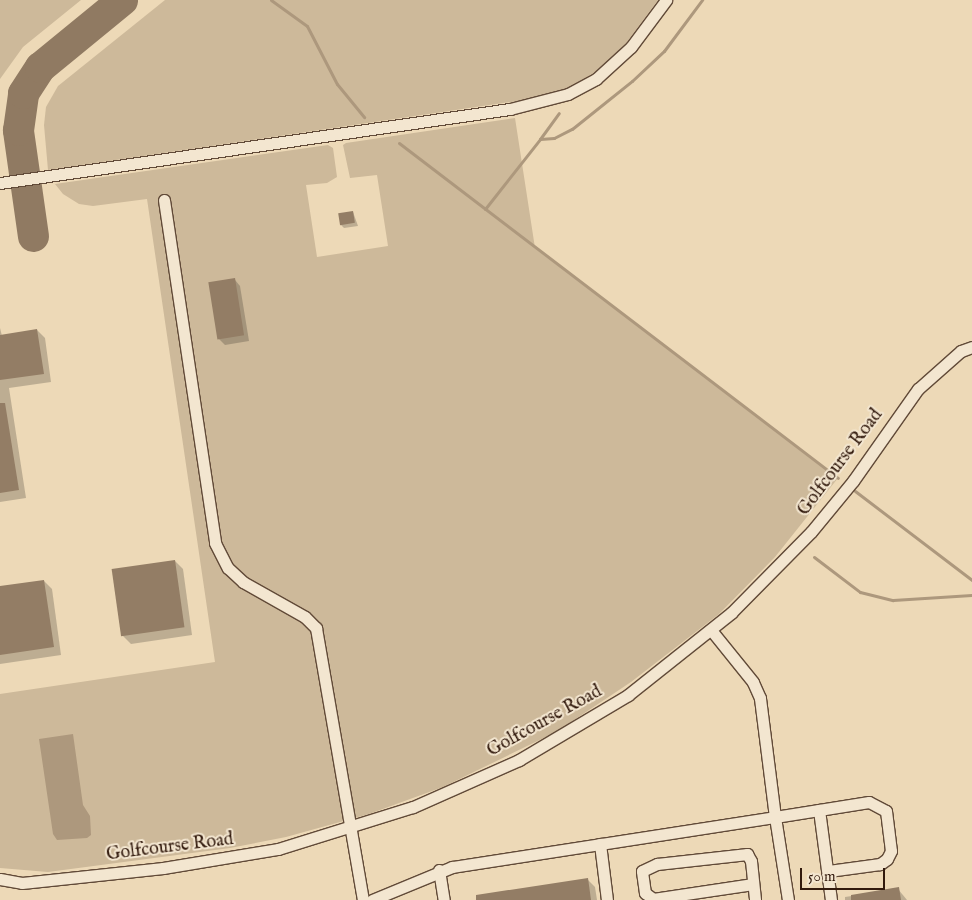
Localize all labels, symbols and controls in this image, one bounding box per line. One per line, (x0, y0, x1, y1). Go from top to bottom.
street label: Golfcourse Road (794, 405, 888, 521)
street label: Golfcourse Road (484, 682, 606, 762)
street label: Golfcourse Road (105, 829, 235, 867)
scale bar (802, 858, 887, 890)
text: 50 m (808, 867, 836, 886)

